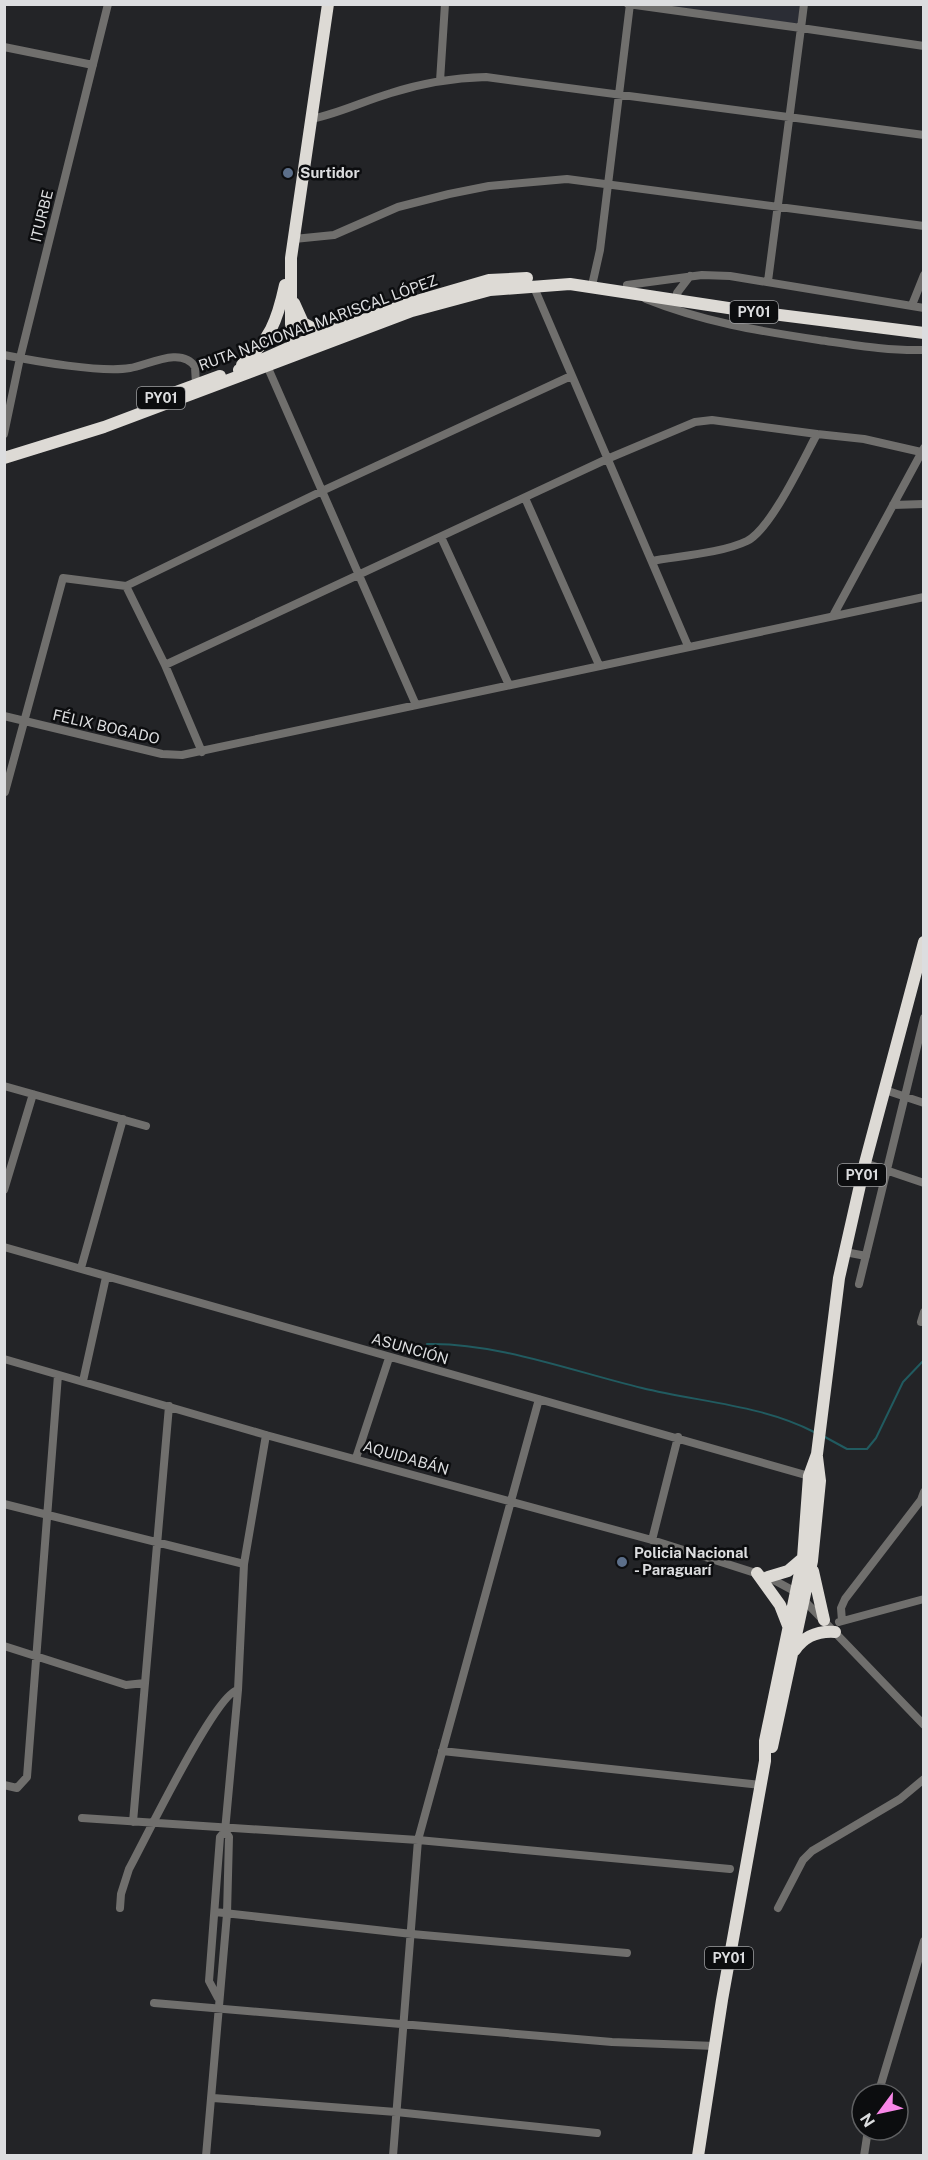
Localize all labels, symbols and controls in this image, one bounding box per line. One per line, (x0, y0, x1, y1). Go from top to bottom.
place label: Surtidor (300, 164, 360, 181)
marker: Surtidor (281, 166, 295, 180)
street label: ITURBE (27, 188, 56, 244)
street label: RUTA NACIONAL MARISCAL LÓPEZ (196, 270, 439, 374)
road number: PY01 (730, 301, 778, 323)
road number: PY01 (137, 387, 185, 409)
street label: FÉLIX BOGADO (51, 706, 161, 747)
road number: PY01 (838, 1164, 886, 1186)
street label: ASUNCIÓN (370, 1328, 451, 1368)
street label: AQUIDABÁN (361, 1437, 451, 1478)
place label: Policia Nacional - Paraguarí (634, 1544, 748, 1578)
marker: Policia Nacional - Paraguarí (615, 1555, 629, 1569)
road number: PY01 (705, 1947, 753, 1969)
north arrow (850, 2082, 910, 2142)
text: N (856, 2109, 879, 2130)

